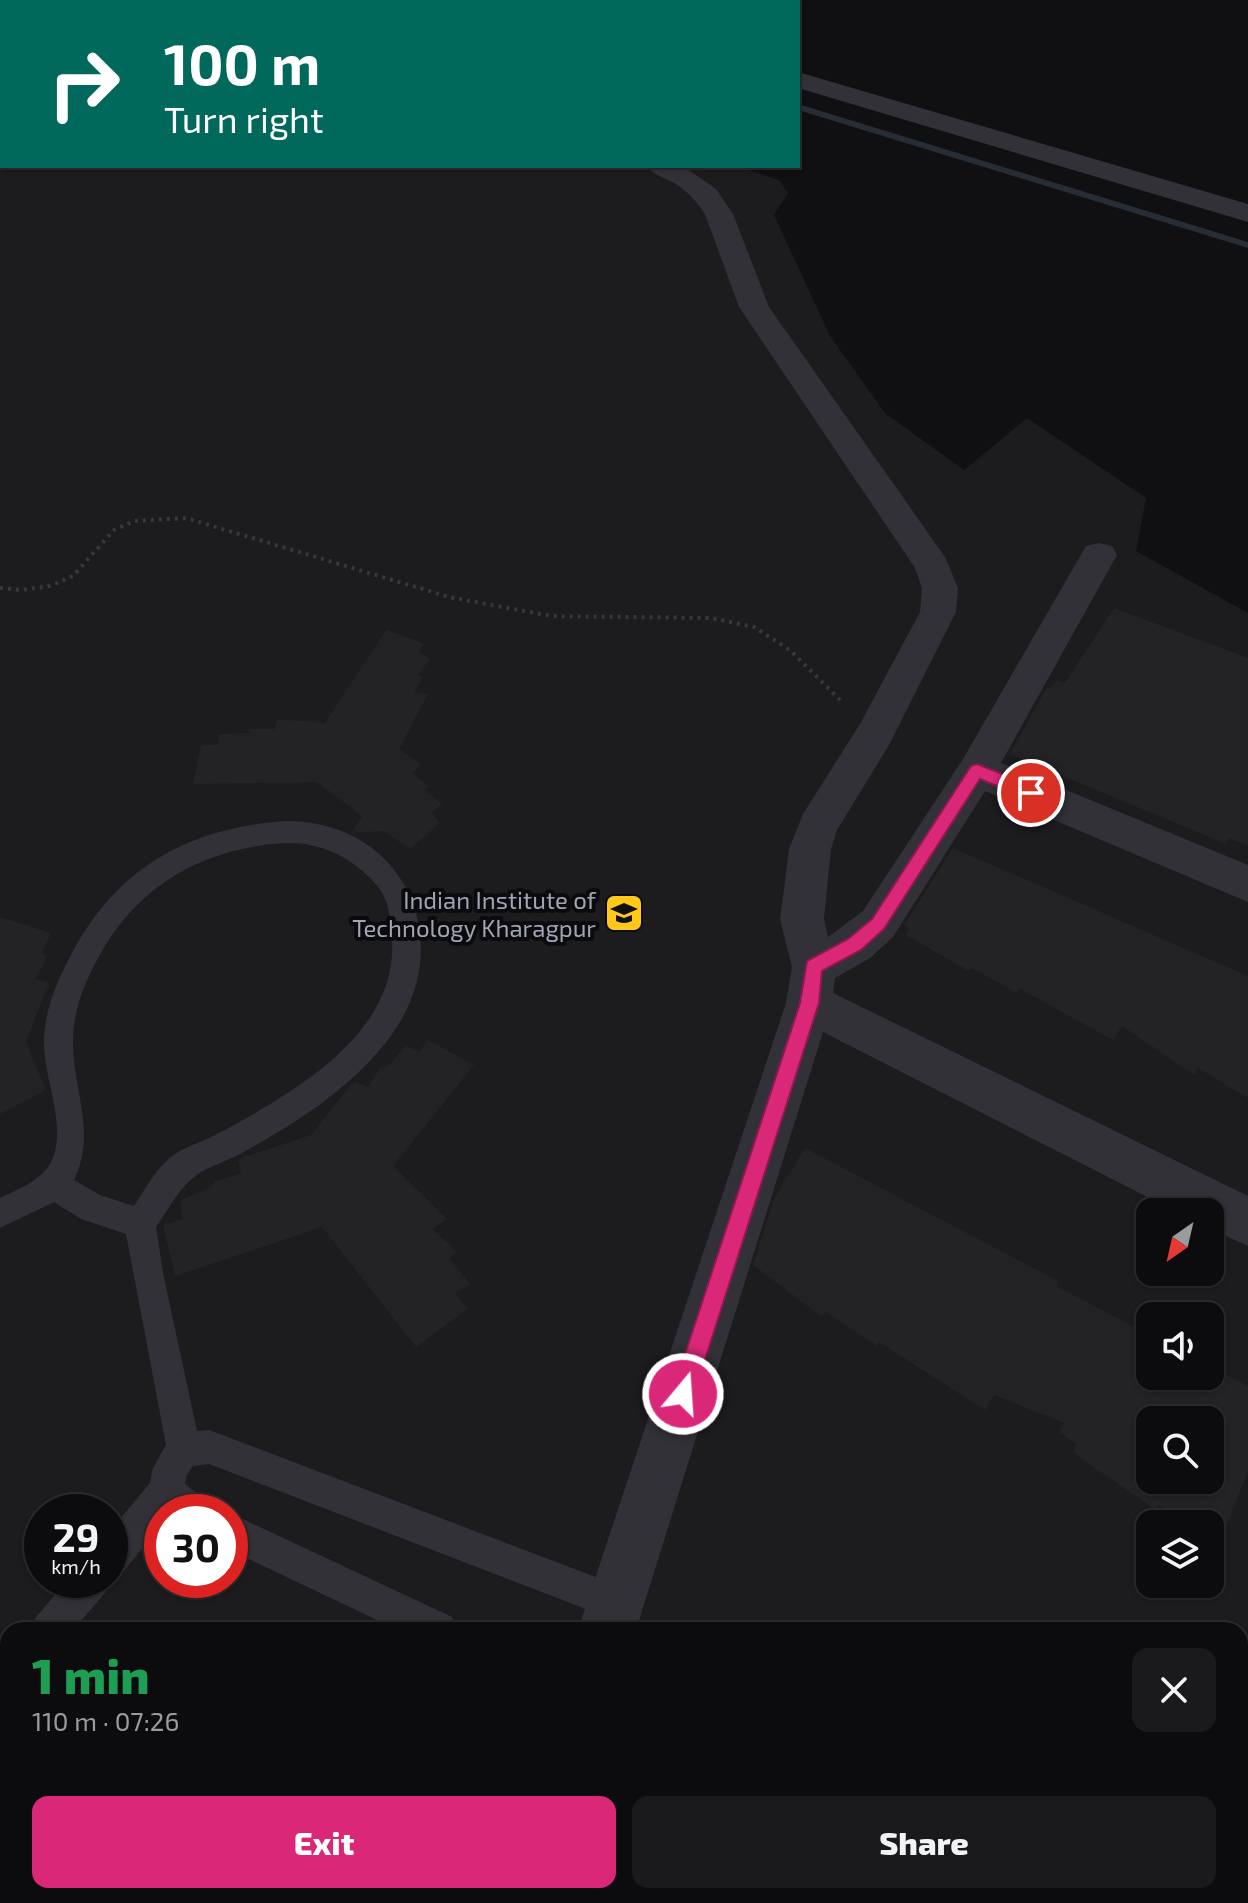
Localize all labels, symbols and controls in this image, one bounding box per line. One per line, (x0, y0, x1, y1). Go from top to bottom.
text: 100 m (164, 29, 320, 96)
icon: right (32, 32, 136, 136)
text: Turn right (164, 97, 324, 140)
pin (997, 759, 1065, 827)
icon: arrive (1009, 771, 1053, 815)
place label: Indian Institute of Technology Kharagpur (352, 885, 597, 942)
school or university icon: Indian Institute of Technology Kharagpur (603, 892, 645, 934)
north arrow (1136, 1198, 1224, 1286)
map controls (1136, 1198, 1224, 1598)
button: sound (1136, 1302, 1224, 1390)
position arrow (641, 1352, 725, 1436)
button: search (1136, 1406, 1224, 1494)
speed limit sign: 30 (144, 1494, 248, 1598)
button: layers (1136, 1510, 1224, 1598)
text: 29 (53, 1512, 99, 1560)
text: km/h (51, 1554, 101, 1578)
text: 1 min (32, 1646, 150, 1704)
button: close (1132, 1648, 1216, 1732)
text: 110 m · 07:26 (32, 1705, 179, 1736)
button: Exit (32, 1796, 616, 1888)
button: Share (632, 1796, 1216, 1888)

